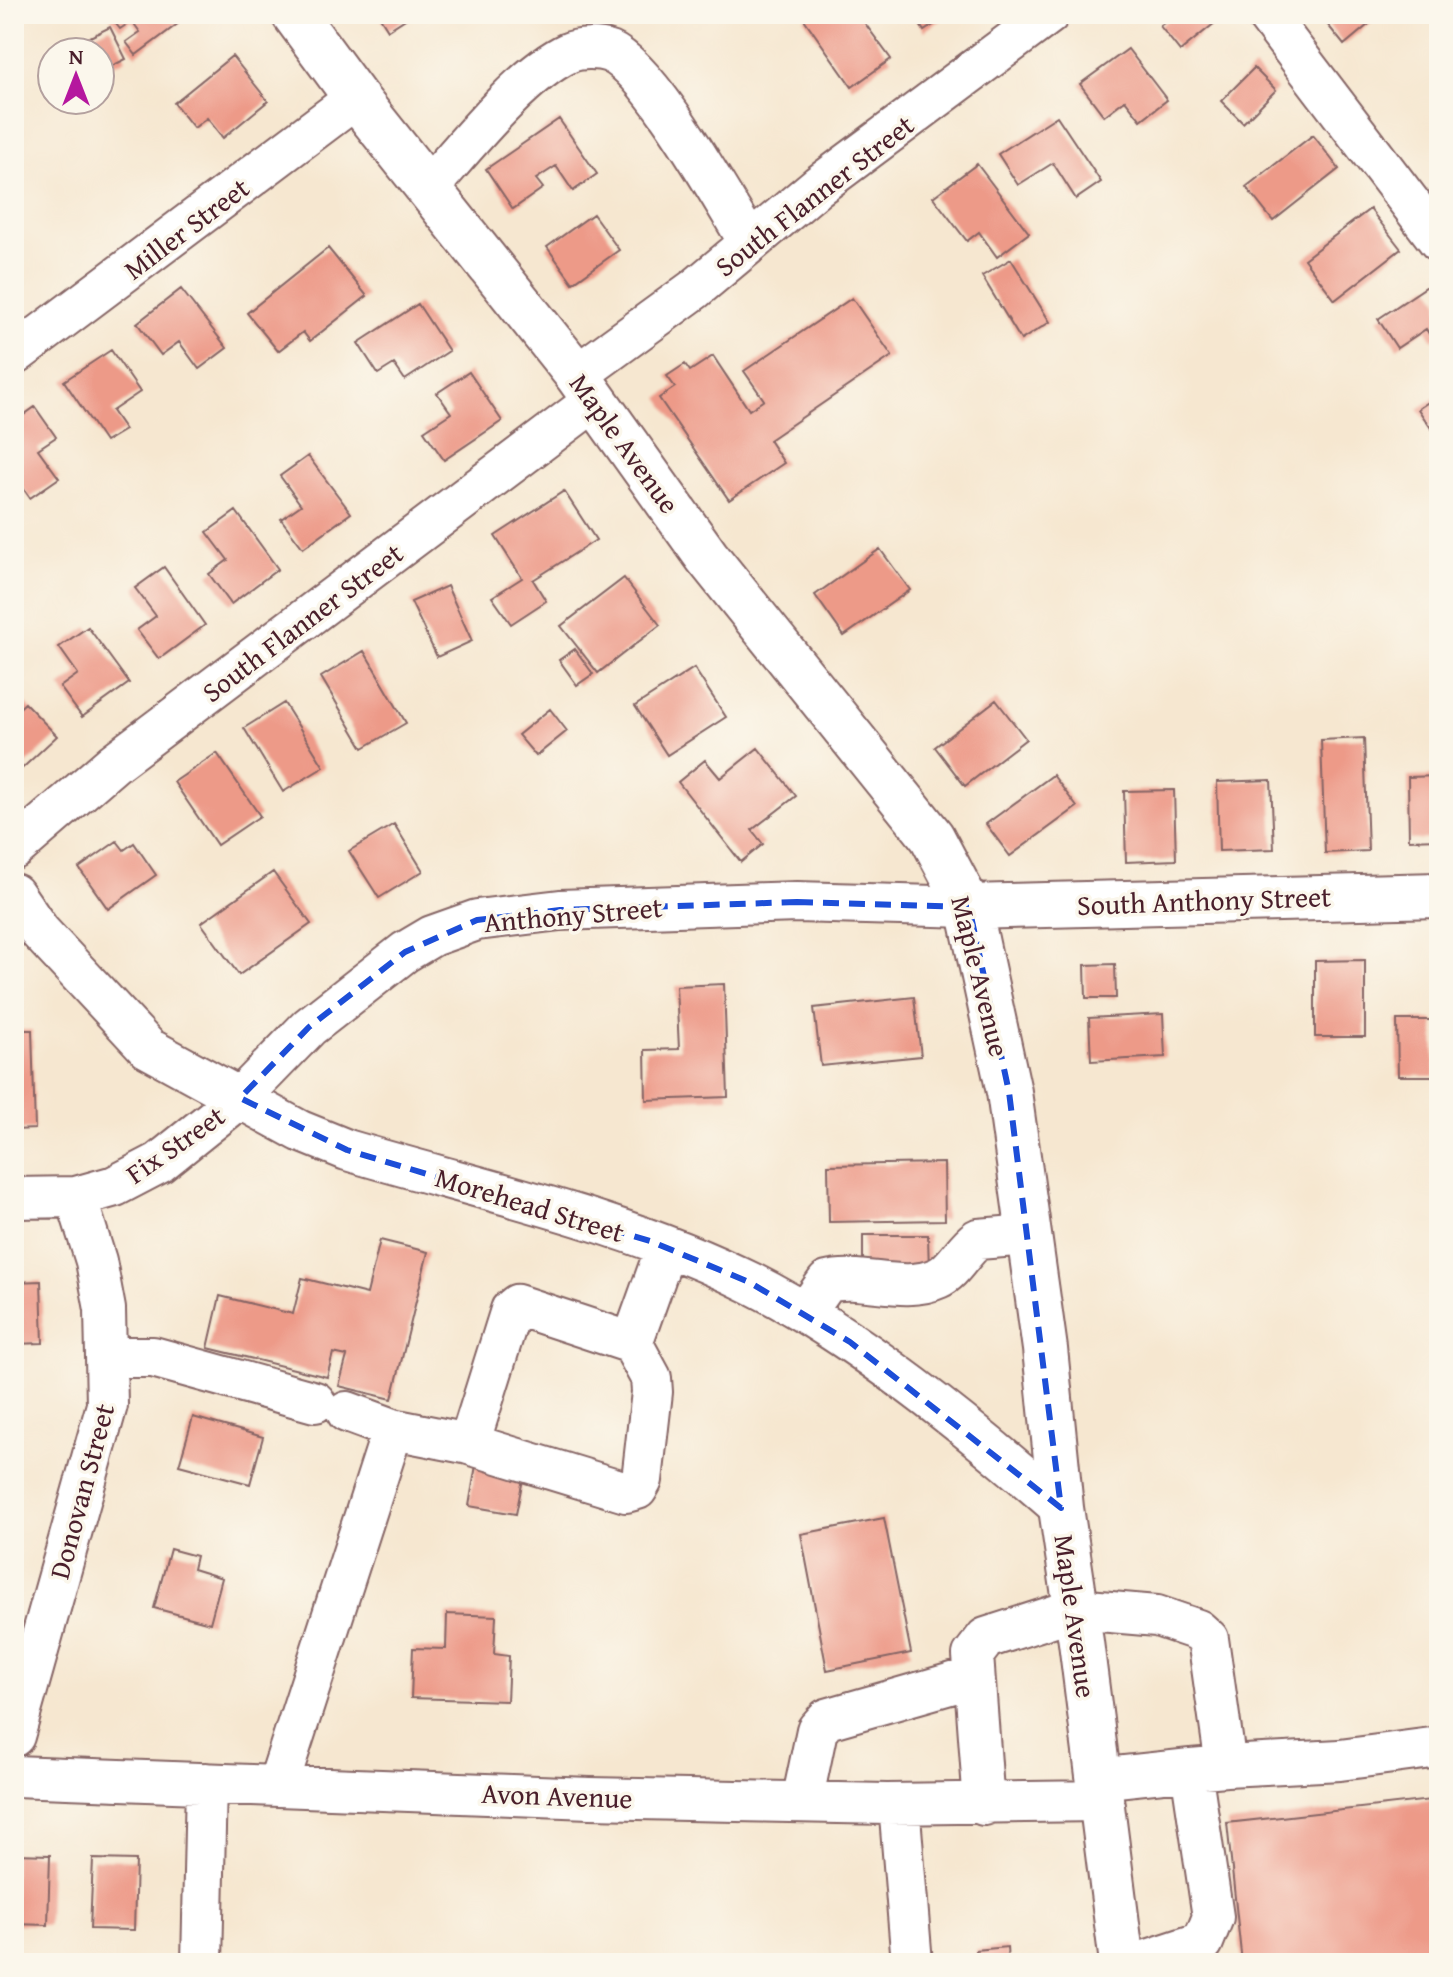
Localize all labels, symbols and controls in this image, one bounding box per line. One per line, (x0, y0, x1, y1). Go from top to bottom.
north arrow (36, 36, 116, 116)
text: N (69, 40, 84, 72)
street label: South Flanner Street (706, 104, 922, 286)
street label: Miller Street (114, 167, 258, 289)
street label: Maple Avenue (560, 364, 690, 522)
street label: South Flanner Street (193, 533, 411, 711)
street label: South Anthony Street (1076, 875, 1332, 925)
street label: Anthony Street (482, 886, 664, 942)
street label: Maple Avenue (941, 891, 1021, 1061)
street label: Fix Street (117, 1095, 233, 1193)
street label: Morehead Street (431, 1156, 630, 1252)
street label: Donovan Street (38, 1399, 124, 1583)
street label: Maple Avenue (1044, 1532, 1108, 1700)
street label: Avon Avenue (481, 1772, 633, 1818)

